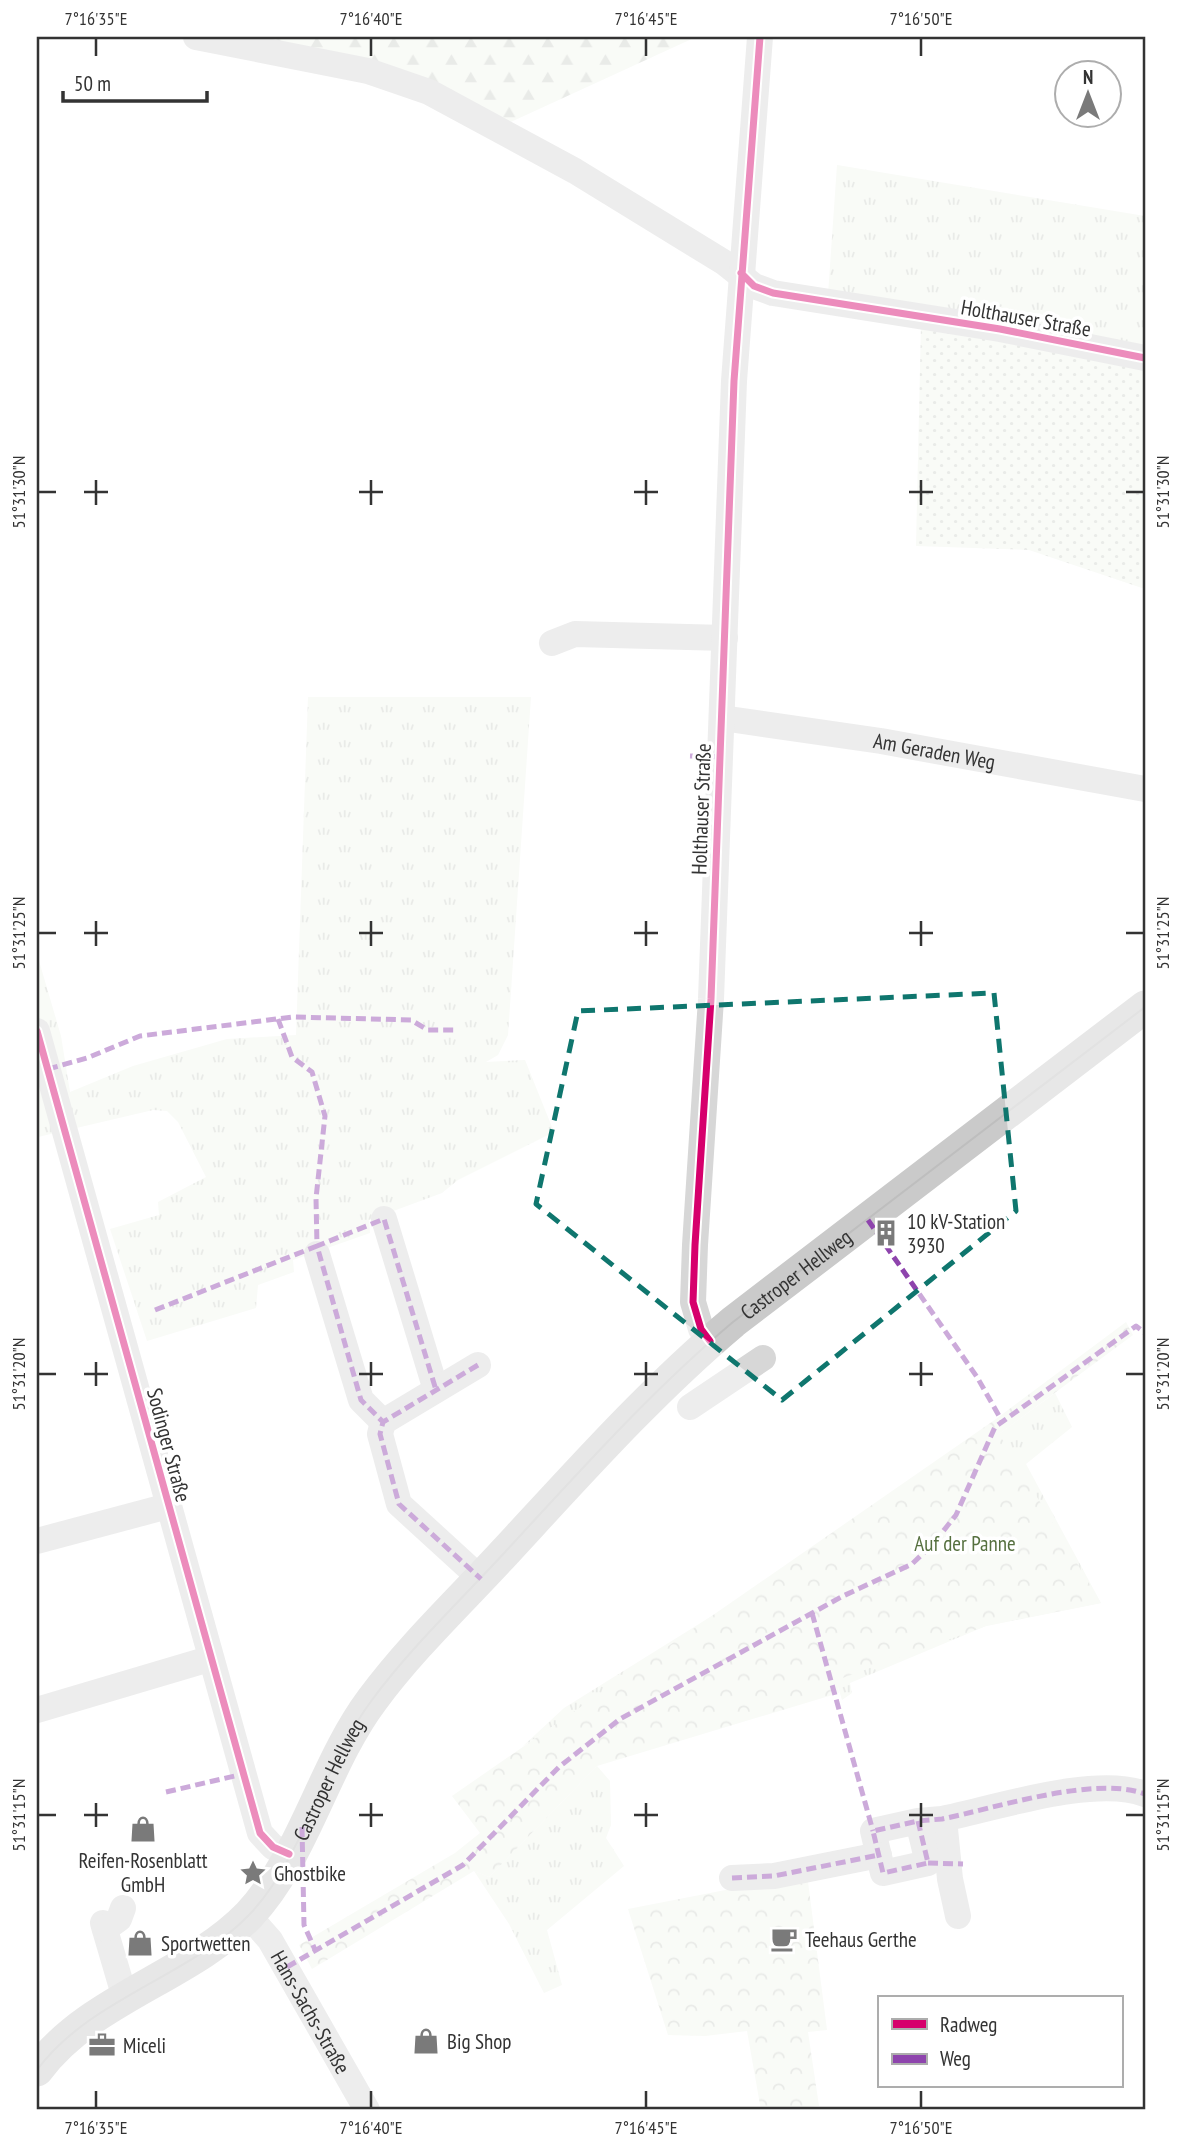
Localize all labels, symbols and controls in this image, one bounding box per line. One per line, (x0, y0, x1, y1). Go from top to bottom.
text: 7°16'35"E (65, 7, 127, 30)
text: 7°16'40"E (340, 7, 402, 30)
text: 7°16'45"E (615, 7, 677, 30)
text: 7°16'50"E (890, 7, 952, 30)
scale bar (63, 60, 206, 104)
north arrow (1052, 60, 1122, 130)
text: N (1083, 65, 1093, 89)
text: 50 m (74, 70, 111, 97)
street label: Holthauser Straße (959, 293, 1093, 343)
text: 51°31'30"N (7, 456, 30, 528)
text: 51°31'30"N (1151, 456, 1174, 528)
street label: Am Geraden Weg (872, 727, 998, 775)
street label: Holthauser Straße (685, 743, 717, 875)
text: 51°31'25"N (7, 897, 30, 969)
text: 51°31'25"N (1151, 897, 1174, 969)
place label: 10 kV-Station 3930 (907, 1208, 1005, 1259)
building icon: 10 kV-Station 3930 (871, 1218, 901, 1248)
street label: Castroper Hellweg (735, 1223, 857, 1325)
text: 51°31'20"N (7, 1338, 30, 1410)
text: 51°31'20"N (1151, 1338, 1174, 1410)
street label: Sodinger Straße (141, 1385, 197, 1505)
park label: Auf der Panne (914, 1530, 1016, 1557)
street label: Castroper Hellweg (287, 1713, 370, 1845)
text: 51°31'15"N (7, 1779, 30, 1851)
text: 51°31'15"N (1151, 1779, 1174, 1851)
shop icon: Reifen-Rosenblatt GmbH (128, 1814, 158, 1844)
place label: Reifen-Rosenblatt GmbH (78, 1847, 208, 1898)
place icon: Ghostbike (238, 1858, 268, 1888)
place label: Ghostbike (274, 1860, 346, 1887)
cafe icon: Teehaus Gerthe (769, 1924, 799, 1954)
place label: Teehaus Gerthe (805, 1926, 917, 1953)
shop icon: Sportwetten (125, 1928, 155, 1958)
place label: Sportwetten (161, 1930, 250, 1957)
street label: Hans-Sachs-Straße (265, 1945, 357, 2078)
legend (878, 1996, 1122, 2088)
text: Radweg (940, 2011, 997, 2038)
shop icon: Big Shop (411, 2026, 441, 2056)
place label: Big Shop (447, 2028, 511, 2055)
office icon: Miceli (87, 2030, 117, 2060)
place label: Miceli (123, 2032, 166, 2059)
text: Weg (940, 2045, 971, 2072)
text: 7°16'35"E (65, 2116, 127, 2139)
text: 7°16'40"E (340, 2116, 402, 2139)
text: 7°16'45"E (615, 2116, 677, 2139)
text: 7°16'50"E (890, 2116, 952, 2139)

